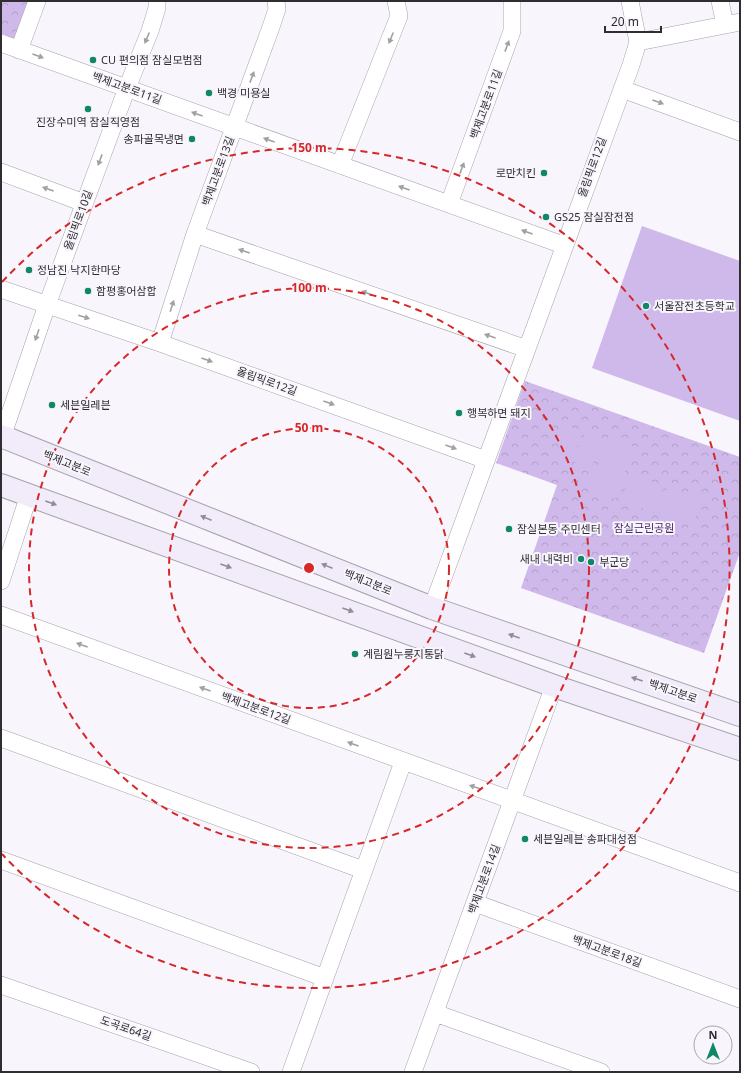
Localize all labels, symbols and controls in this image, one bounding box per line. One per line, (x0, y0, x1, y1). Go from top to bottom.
scale bar (605, 8, 661, 34)
text: 20 m (611, 13, 639, 30)
one-way arrow (387, 32, 393, 44)
one-way arrow (144, 33, 150, 44)
one-way arrow (504, 39, 510, 51)
place label: CU 편의점 잠실모범점 (101, 52, 203, 67)
one-way arrow (32, 54, 44, 60)
marker: CU 편의점 잠실모범점 (88, 55, 98, 65)
street label: 백제고분로11길 (466, 67, 505, 141)
street label: 백제고분로11길 (90, 68, 164, 107)
one-way arrow (249, 71, 255, 83)
place label: 백경 미용실 (217, 85, 270, 100)
marker: 백경 미용실 (204, 88, 214, 98)
one-way arrow (653, 100, 665, 106)
marker: 진장수미역 잠실직영점 (83, 104, 93, 114)
one-way arrow (190, 110, 202, 116)
place label: 진장수미역 잠실직영점 (36, 114, 140, 129)
place label: 송파골목냉면 (123, 131, 184, 146)
marker: 송파골목냉면 (187, 134, 197, 144)
street label: 백제고분로13길 (198, 134, 237, 208)
street label: 올림픽로12길 (574, 135, 609, 199)
one-way arrow (262, 136, 274, 142)
text: 150 m (291, 139, 327, 156)
one-way arrow (97, 154, 103, 166)
one-way arrow (460, 161, 466, 173)
place label: 로만치킨 (496, 165, 536, 180)
marker: 로만치킨 (539, 168, 549, 178)
one-way arrow (398, 185, 410, 191)
one-way arrow (41, 186, 53, 192)
street label: 올림픽로10길 (60, 188, 95, 252)
place label: GS25 잠실잠전점 (554, 209, 634, 224)
marker: GS25 잠실잠전점 (541, 212, 551, 222)
one-way arrow (520, 229, 532, 235)
one-way arrow (238, 248, 250, 254)
place label: 정남진 낙지한마당 (37, 262, 121, 277)
marker: 정남진 낙지한마당 (24, 265, 34, 275)
text: 100 m (291, 279, 327, 296)
place label: 함평홍어삼합 (96, 283, 157, 298)
marker: 함평홍어삼합 (83, 286, 93, 296)
one-way arrow (361, 290, 373, 296)
place label: 서울잠전초등학교 (654, 298, 735, 313)
one-way arrow (169, 299, 175, 311)
marker: 서울잠전초등학교 (641, 301, 651, 311)
one-way arrow (78, 315, 90, 321)
one-way arrow (34, 329, 40, 341)
one-way arrow (483, 333, 495, 339)
one-way arrow (201, 357, 213, 363)
street label: 올림픽로12길 (235, 363, 299, 398)
place label: 세븐일레븐 (60, 397, 111, 412)
marker: 세븐일레븐 (47, 400, 57, 410)
one-way arrow (323, 401, 335, 407)
place label: 행복하면 돼지 (467, 405, 531, 420)
marker: 행복하면 돼지 (454, 408, 464, 418)
text: 50 m (295, 419, 323, 436)
one-way arrow (446, 445, 458, 451)
street label: 백제고분로 (41, 446, 93, 479)
one-way arrow (45, 500, 57, 506)
one-way arrow (200, 515, 212, 521)
park label: 잠실근린공원 (614, 520, 674, 535)
place label: 잠실본동 주민센터 (517, 521, 601, 536)
marker: 잠실본동 주민센터 (504, 524, 514, 534)
place label: 새내 내력비 (520, 551, 573, 566)
marker: 새내 내력비 (576, 554, 586, 564)
place label: 부군당 (599, 554, 629, 569)
marker: 부군당 (586, 557, 596, 567)
centre of rings (302, 561, 316, 575)
one-way arrow (320, 563, 332, 569)
one-way arrow (220, 564, 232, 570)
street label: 백제고분로 (342, 565, 394, 598)
one-way arrow (342, 608, 354, 614)
one-way arrow (508, 633, 520, 639)
one-way arrow (76, 641, 88, 647)
place label: 계림원누룽지통닭 (363, 646, 444, 661)
marker: 계림원누룽지통닭 (350, 649, 360, 659)
one-way arrow (465, 652, 477, 658)
street label: 백제고분로 (647, 675, 700, 706)
one-way arrow (631, 676, 643, 682)
one-way arrow (198, 686, 210, 692)
street label: 백제고분로12길 (219, 688, 293, 727)
one-way arrow (346, 740, 358, 746)
one-way arrow (469, 784, 481, 790)
place label: 세븐일레븐 송파대성점 (533, 831, 637, 846)
marker: 세븐일레븐 송파대성점 (520, 834, 530, 844)
street label: 백제고분로14길 (464, 842, 503, 916)
street label: 백제고분로18길 (570, 931, 644, 970)
street label: 도곡로64길 (99, 1012, 154, 1043)
north arrow (693, 1025, 733, 1065)
text: N (709, 1027, 717, 1042)

